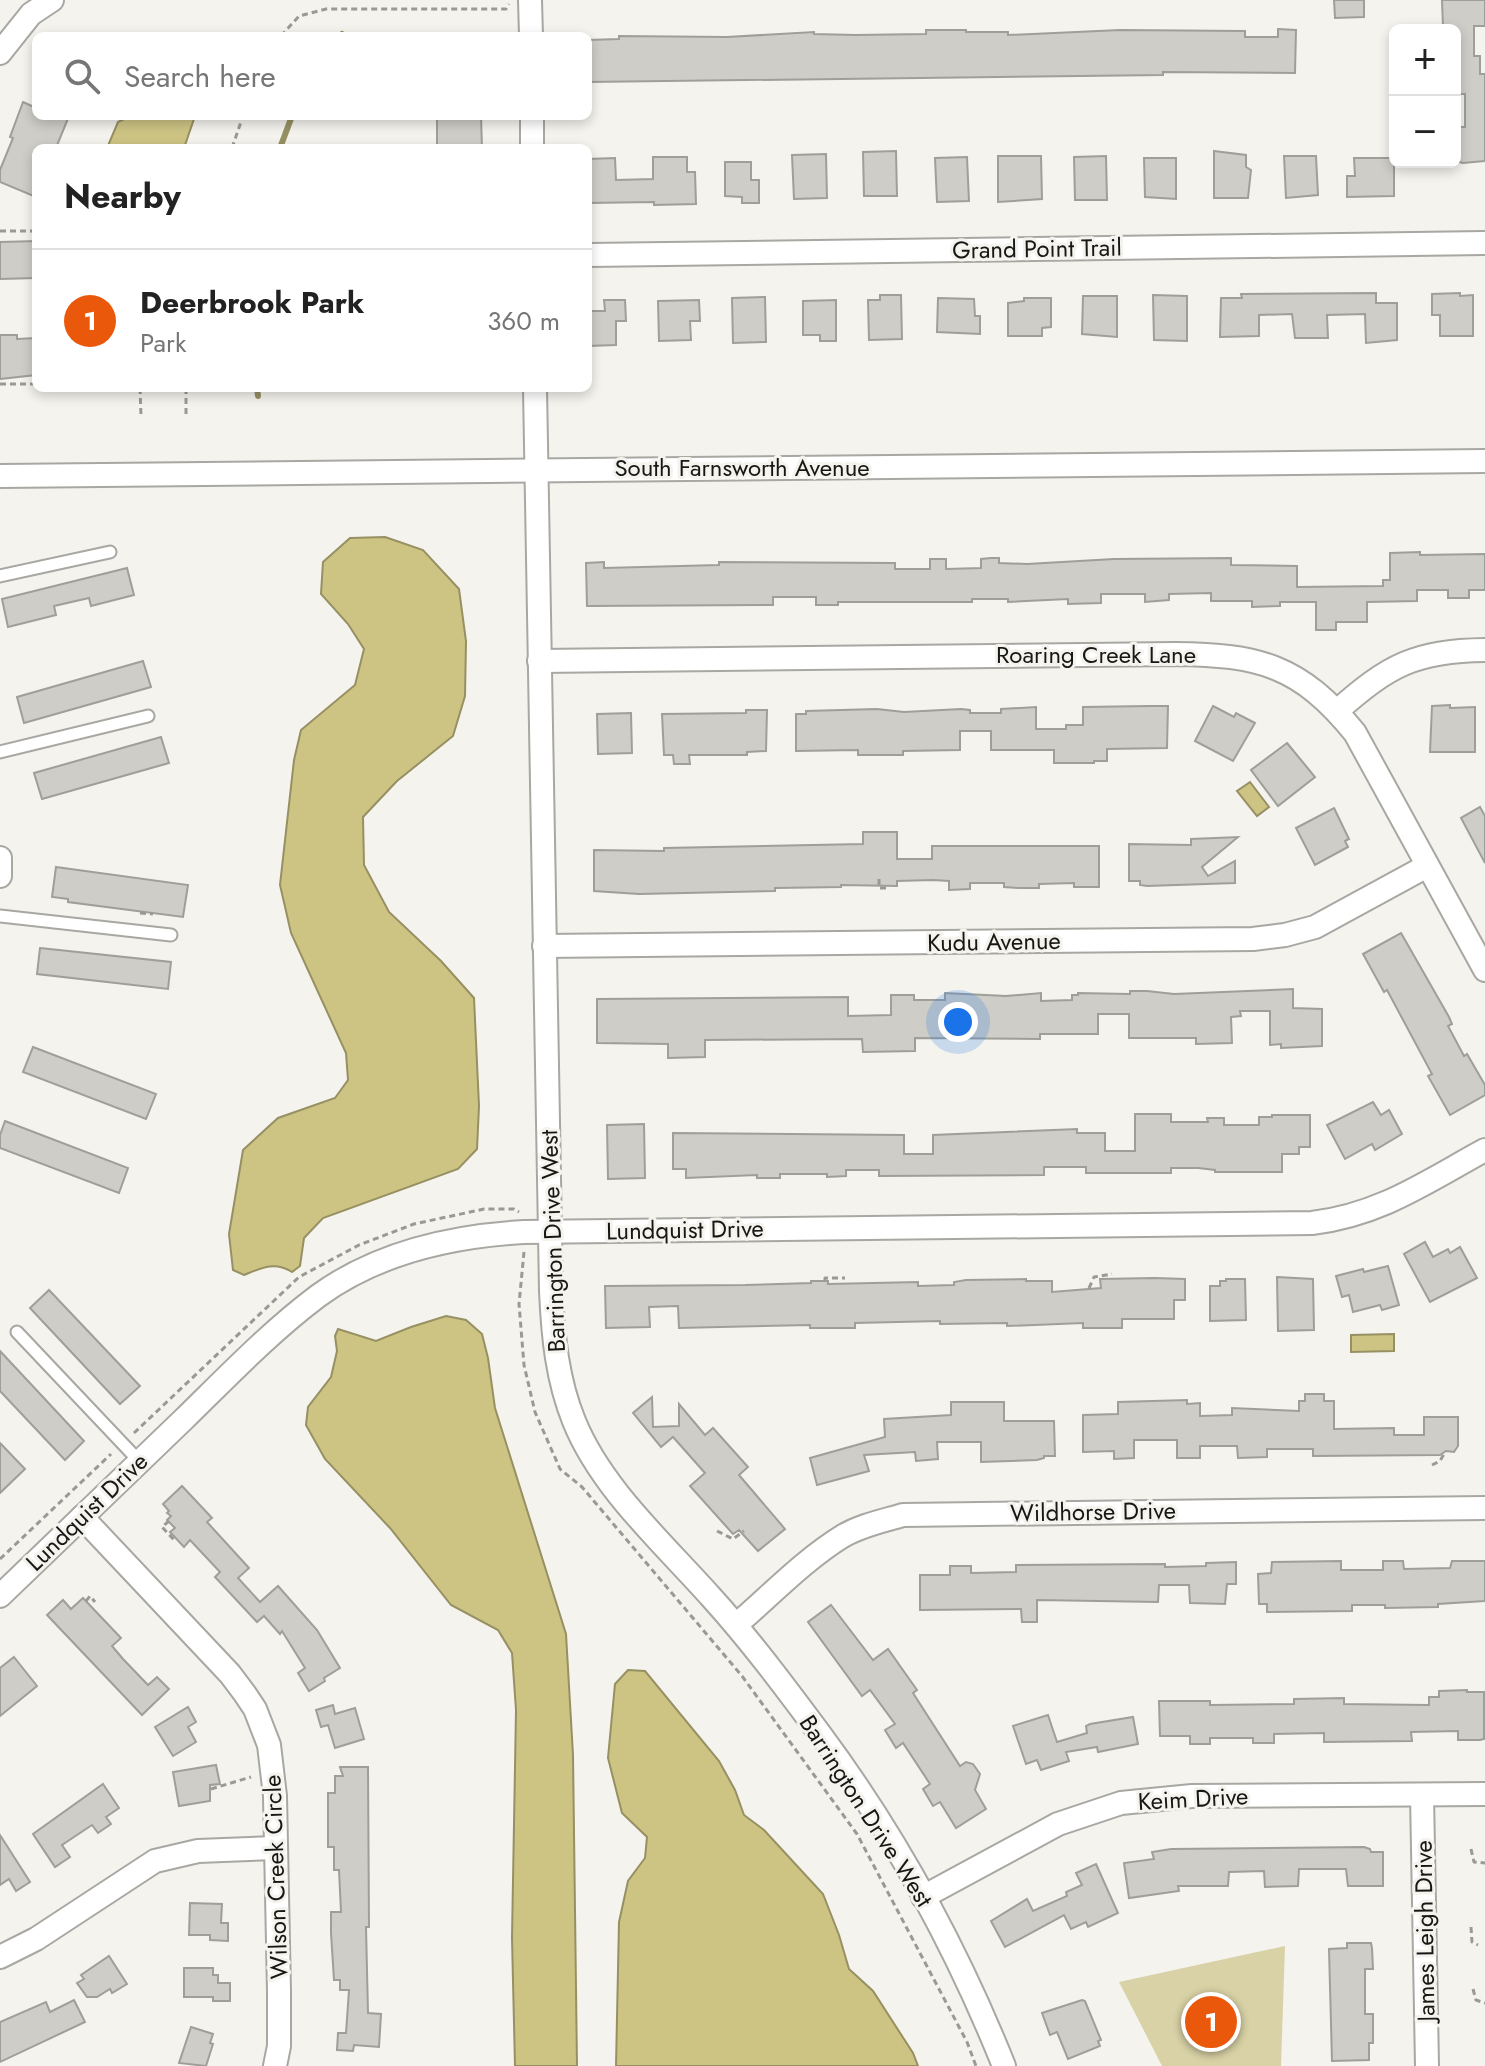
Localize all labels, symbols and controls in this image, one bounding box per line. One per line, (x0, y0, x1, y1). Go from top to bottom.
map controls (1389, 24, 1461, 168)
button: + (1389, 24, 1461, 96)
search box (32, 32, 592, 120)
icon: search (60, 54, 104, 98)
text: Search here (124, 55, 276, 98)
button: − (1389, 96, 1461, 168)
text: Nearby (64, 172, 181, 221)
street label: Grand Point Trail (952, 230, 1122, 267)
text: Deerbrook Park (140, 281, 364, 324)
text: 1 (83, 302, 97, 340)
text: 360 m (487, 302, 560, 340)
text: Park (140, 324, 186, 362)
street label: South Farnsworth Avenue (614, 450, 870, 485)
street label: Roaring Creek Lane (996, 637, 1196, 672)
street label: Kudu Avenue (927, 923, 1061, 960)
your location (938, 1002, 978, 1042)
street label: Barrington Drive West (531, 1129, 574, 1353)
street label: Lundquist Drive (606, 1211, 764, 1248)
street label: Lundquist Drive (18, 1444, 156, 1579)
street label: Wildhorse Drive (1010, 1493, 1176, 1530)
street label: Barrington Drive West (791, 1708, 942, 1914)
street label: Wilson Creek Circle (254, 1774, 297, 1980)
street label: Keim Drive (1137, 1778, 1249, 1819)
street label: James Leigh Drive (1405, 1840, 1444, 2025)
pin: 1 (1185, 1992, 1237, 2052)

